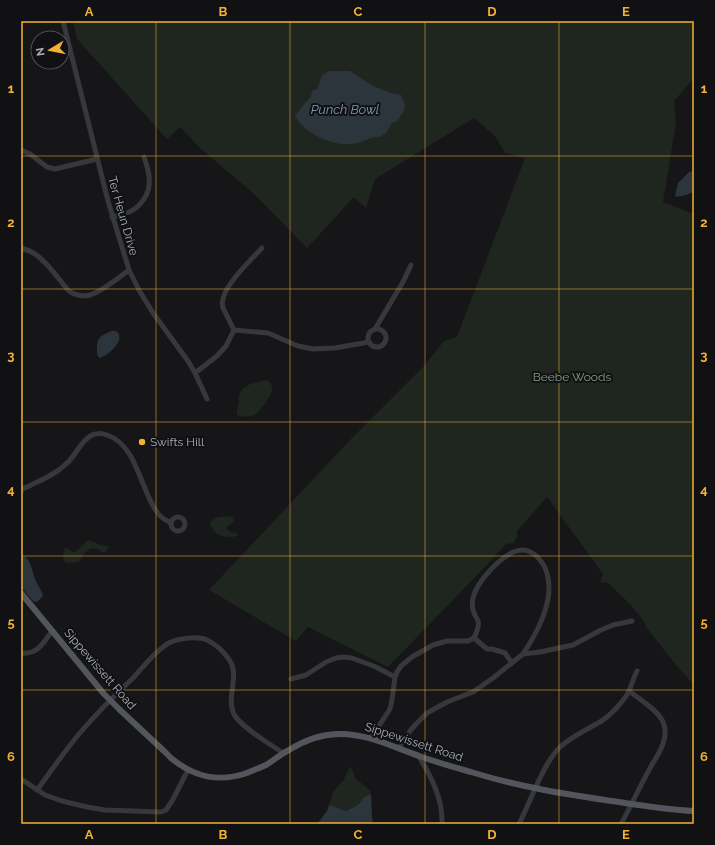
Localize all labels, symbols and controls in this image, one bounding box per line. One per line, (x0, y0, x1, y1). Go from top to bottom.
text: A (85, 4, 94, 19)
text: B (219, 4, 228, 19)
text: C (354, 4, 363, 19)
text: D (487, 4, 497, 19)
text: E (622, 4, 630, 19)
north arrow (30, 30, 70, 70)
text: N (34, 46, 48, 57)
text: 1 (8, 81, 15, 96)
text: 1 (701, 81, 708, 96)
water label: Punch Bowl (311, 102, 380, 117)
street label: Ter Heun Drive (105, 175, 141, 257)
text: 2 (7, 215, 15, 230)
text: 2 (700, 215, 708, 230)
text: 3 (7, 348, 15, 363)
text: 3 (700, 348, 708, 363)
park label: Beebe Woods (533, 370, 611, 384)
place label: Swifts Hill (150, 435, 205, 449)
marker: Swifts Hill (137, 437, 147, 447)
text: 4 (7, 482, 15, 497)
text: 4 (700, 482, 708, 497)
text: 5 (7, 615, 15, 630)
text: 5 (700, 615, 708, 630)
street label: Sippewissett Road (61, 626, 139, 712)
street label: Sippewissett Road (363, 720, 465, 764)
text: 6 (7, 749, 15, 764)
text: 6 (700, 749, 708, 764)
text: A (85, 827, 94, 842)
text: B (219, 827, 228, 842)
text: C (354, 827, 363, 842)
text: D (487, 827, 497, 842)
text: E (622, 827, 630, 842)

